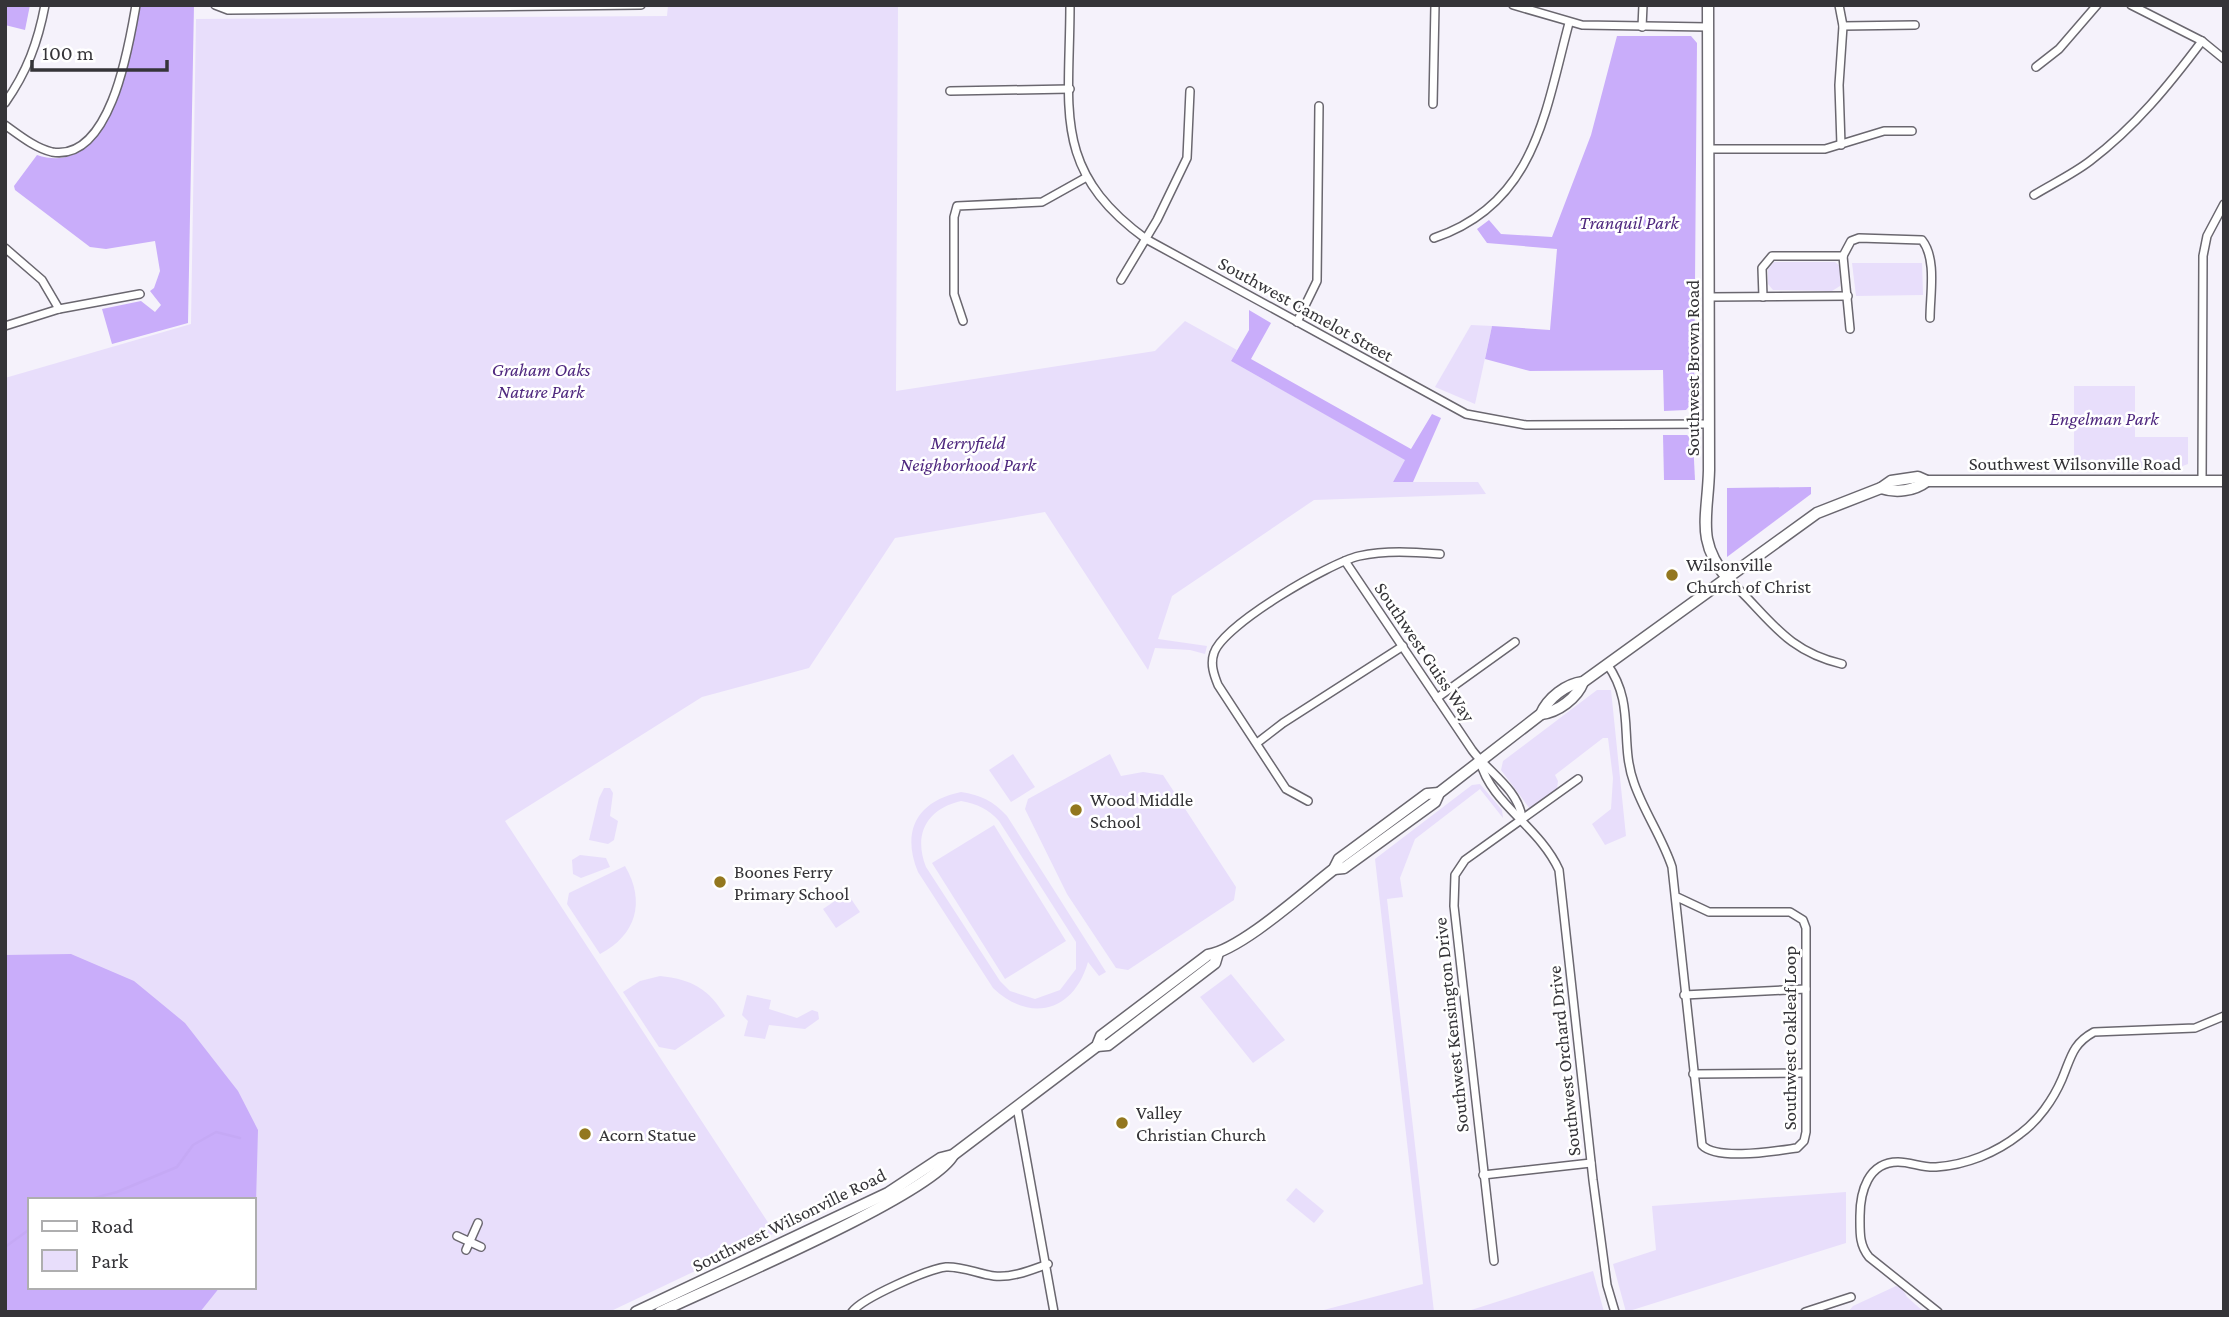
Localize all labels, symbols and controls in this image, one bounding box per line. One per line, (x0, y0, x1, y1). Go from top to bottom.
scale bar (32, 28, 166, 72)
text: 100 m (42, 41, 94, 65)
park label: Tranquil Park (1579, 212, 1679, 233)
street label: Southwest Camelot Street (1215, 252, 1398, 366)
street label: Southwest Brown Road (1682, 280, 1703, 456)
park label: Graham Oaks Nature Park (492, 359, 590, 402)
park label: Engelman Park (2050, 408, 2159, 429)
park label: Merryfield Neighborhood Park (900, 432, 1037, 475)
street label: Southwest Wilsonville Road (1969, 453, 2181, 474)
place label: Wilsonville Church of Christ (1686, 554, 1812, 597)
marker: Wilsonville Church of Christ (1664, 567, 1680, 583)
street label: Southwest Guiss Way (1370, 578, 1480, 726)
place label: Wood Middle School (1090, 789, 1193, 832)
marker: Wood Middle School (1068, 802, 1084, 818)
place label: Boones Ferry Primary School (734, 861, 849, 904)
marker: Boones Ferry Primary School (712, 874, 728, 890)
street label: Southwest Kensington Drive (1429, 916, 1473, 1134)
street label: Southwest Oakleaf Loop (1779, 946, 1800, 1130)
street label: Southwest Orchard Drive (1544, 965, 1584, 1157)
place label: Valley Christian Church (1136, 1102, 1266, 1145)
marker: Valley Christian Church (1114, 1115, 1130, 1131)
place label: Acorn Statue (599, 1124, 696, 1145)
marker: Acorn Statue (577, 1126, 593, 1142)
street label: Southwest Wilsonville Road (689, 1164, 889, 1276)
legend (28, 1198, 256, 1289)
text: Road (91, 1214, 134, 1238)
text: Park (91, 1249, 128, 1273)

